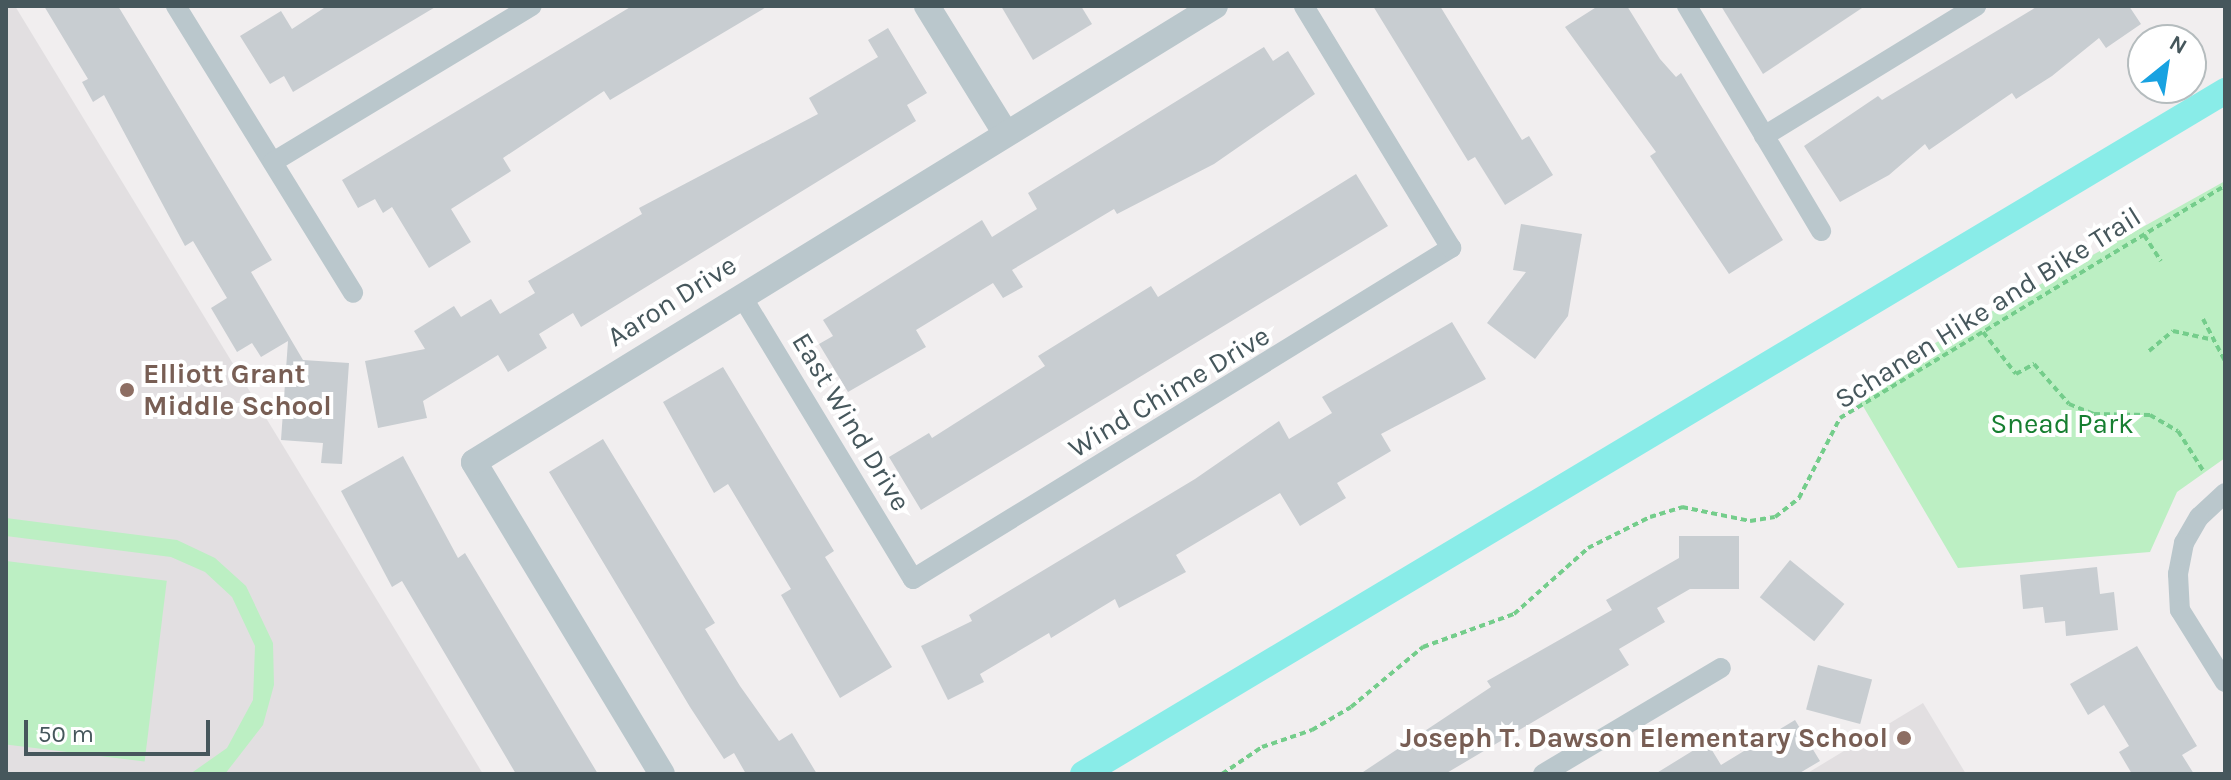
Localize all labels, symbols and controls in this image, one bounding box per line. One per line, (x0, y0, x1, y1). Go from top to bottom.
north arrow (2127, 24, 2207, 104)
text: N (2165, 30, 2191, 60)
street label: Schanen Hike and Bike Trail (1829, 200, 2147, 416)
street label: Aaron Drive (601, 248, 743, 354)
street label: Wind Chime Drive (1062, 319, 1276, 465)
street label: East Wind Drive (785, 327, 917, 517)
place label: Elliott Grant Middle School (143, 357, 332, 423)
marker: Elliott Grant Middle School (118, 381, 136, 399)
park label: Snead Park (1990, 407, 2134, 441)
scale bar (28, 704, 214, 754)
text: 50 m (38, 720, 94, 748)
place label: Joseph T. Dawson Elementary School (1400, 721, 1888, 755)
marker: Joseph T. Dawson Elementary School (1895, 729, 1913, 747)

